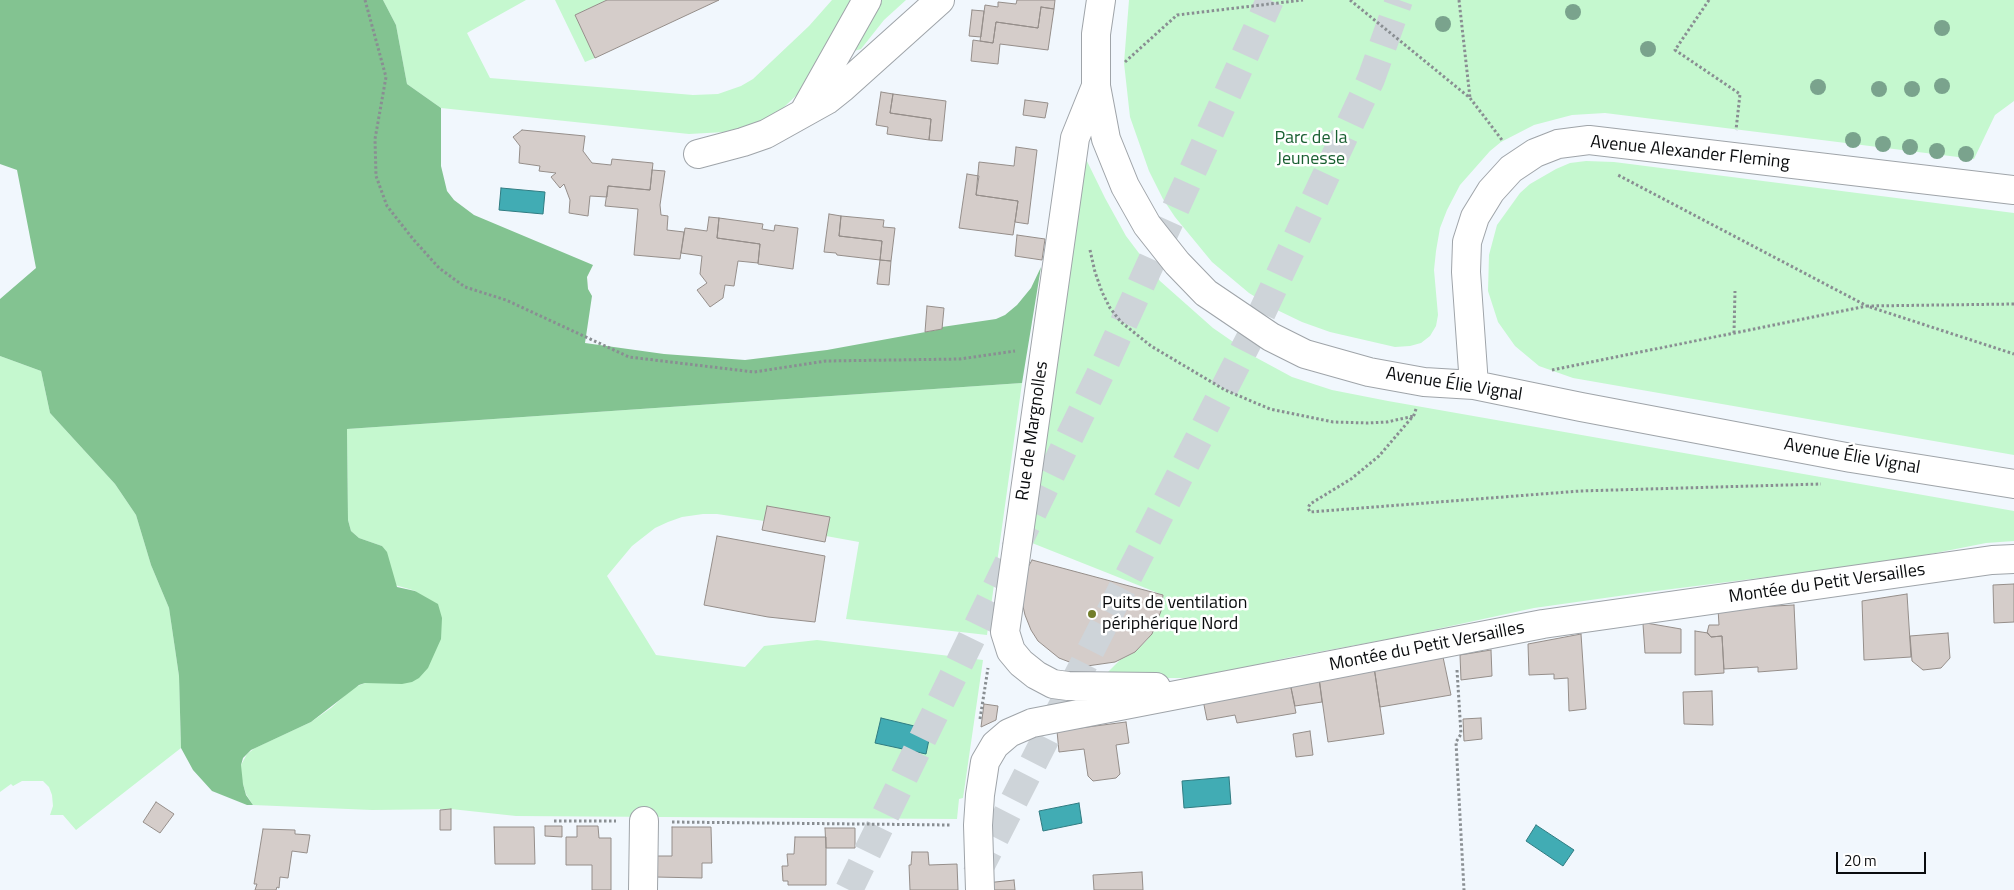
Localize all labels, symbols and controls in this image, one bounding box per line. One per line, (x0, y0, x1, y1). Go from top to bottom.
park label: Parc de la Jeunesse (1274, 128, 1348, 170)
street label: Avenue Alexander Fleming (1589, 132, 1791, 174)
street label: Rue de Margnolles (1013, 360, 1053, 502)
street label: Avenue Élie Vignal (1384, 364, 1524, 406)
street label: Avenue Élie Vignal (1782, 434, 1922, 480)
street label: Montée du Petit Versailles (1727, 560, 1927, 608)
place label: Puits de ventilation périphérique Nord (1102, 593, 1247, 636)
marker: Puits de ventilation périphérique Nord (1086, 608, 1098, 620)
street label: Montée du Petit Versailles (1328, 617, 1526, 677)
scale bar (1839, 842, 1929, 874)
text: 20 m (1844, 849, 1877, 872)

